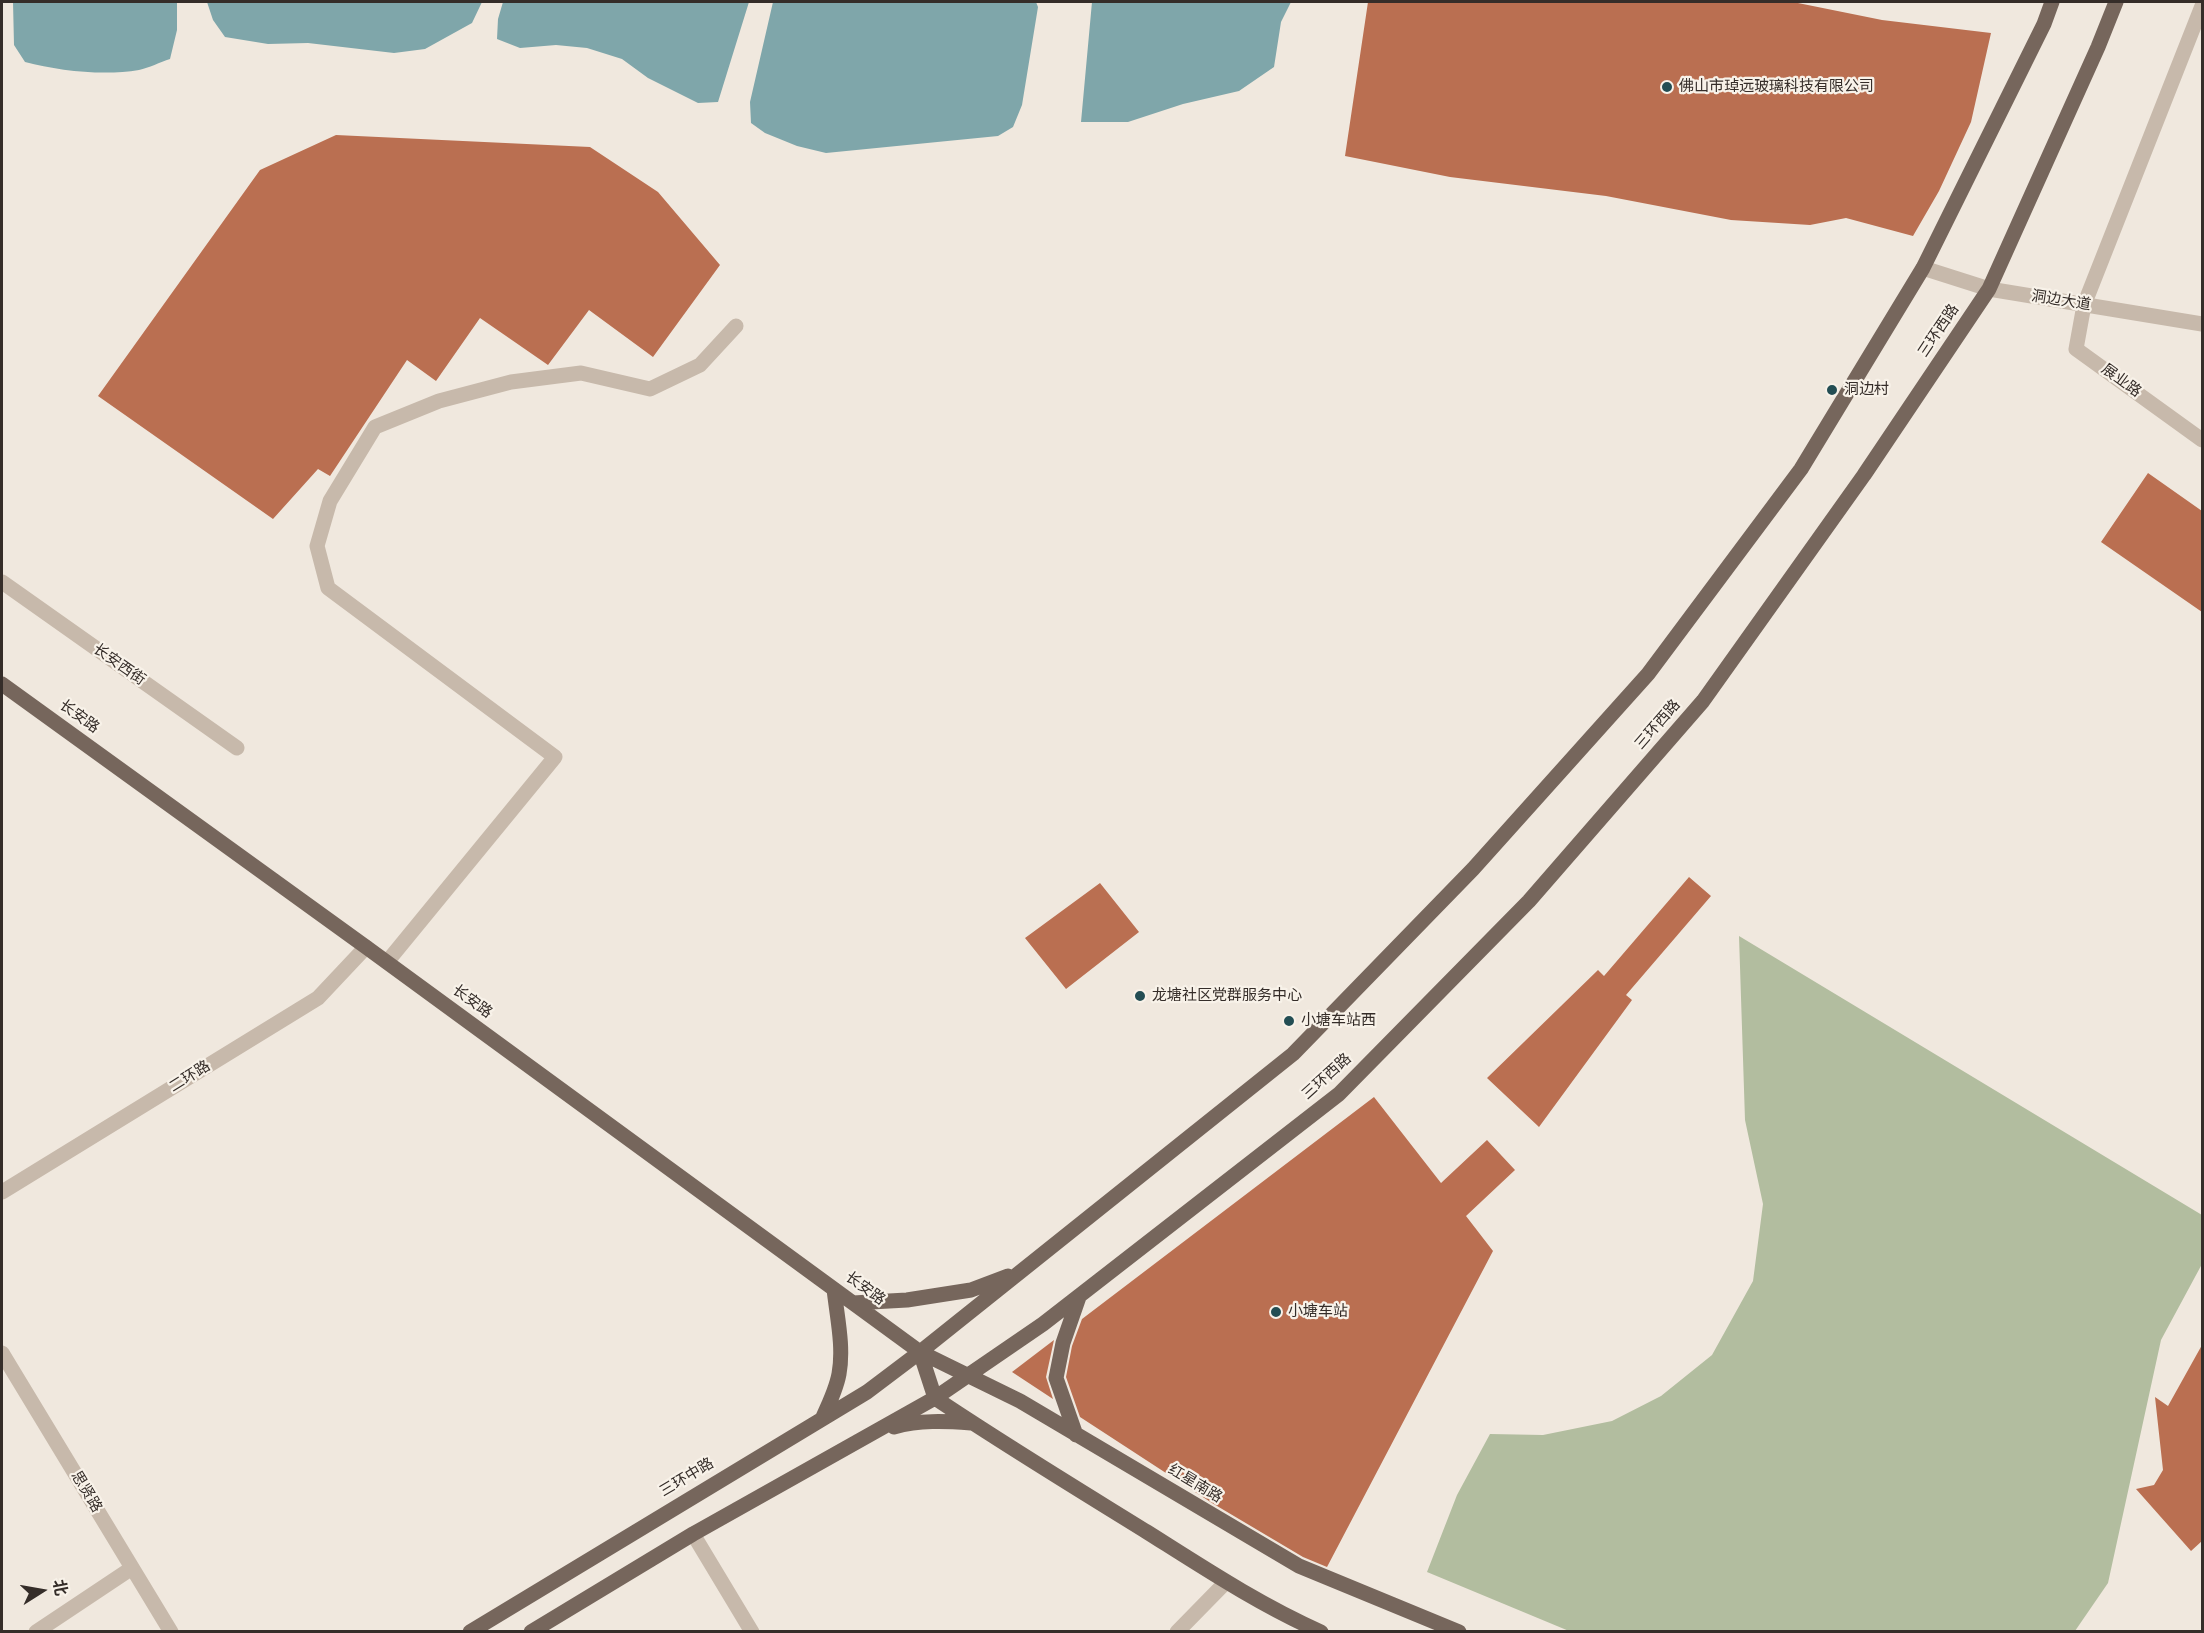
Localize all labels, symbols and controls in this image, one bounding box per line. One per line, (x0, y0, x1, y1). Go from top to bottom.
place label: 佛山市琸远玻璃科技有限公司 (1679, 78, 1874, 96)
marker: 佛山市琸远玻璃科技有限公司 (1660, 80, 1674, 94)
street label: 洞边大道 (2030, 287, 2092, 315)
street label: 三环西路 (1915, 301, 1963, 361)
street label: 展业路 (2098, 360, 2144, 402)
place label: 洞边村 (1844, 381, 1889, 399)
marker: 洞边村 (1825, 383, 1839, 397)
street label: 长安西街 (89, 640, 149, 690)
street label: 长安路 (56, 696, 102, 738)
street label: 三环西路 (1632, 696, 1684, 754)
street label: 长安路 (449, 981, 495, 1023)
place label: 龙塘社区党群服务中心 (1152, 987, 1302, 1005)
marker: 龙塘社区党群服务中心 (1133, 989, 1147, 1003)
place label: 小塘车站西 (1301, 1012, 1376, 1030)
marker: 小塘车站西 (1282, 1014, 1296, 1028)
street label: 三环西路 (1299, 1050, 1355, 1104)
street label: 二环路 (166, 1057, 214, 1097)
street label: 长安路 (842, 1268, 888, 1310)
place label: 小塘车站 (1288, 1303, 1348, 1321)
marker: 小塘车站 (1269, 1305, 1283, 1319)
street label: 三环中路 (657, 1455, 717, 1501)
street label: 红星南路 (1165, 1461, 1225, 1507)
street label: 思贤路 (67, 1468, 105, 1516)
north arrow (12, 1561, 72, 1621)
text: 北 (49, 1578, 71, 1597)

